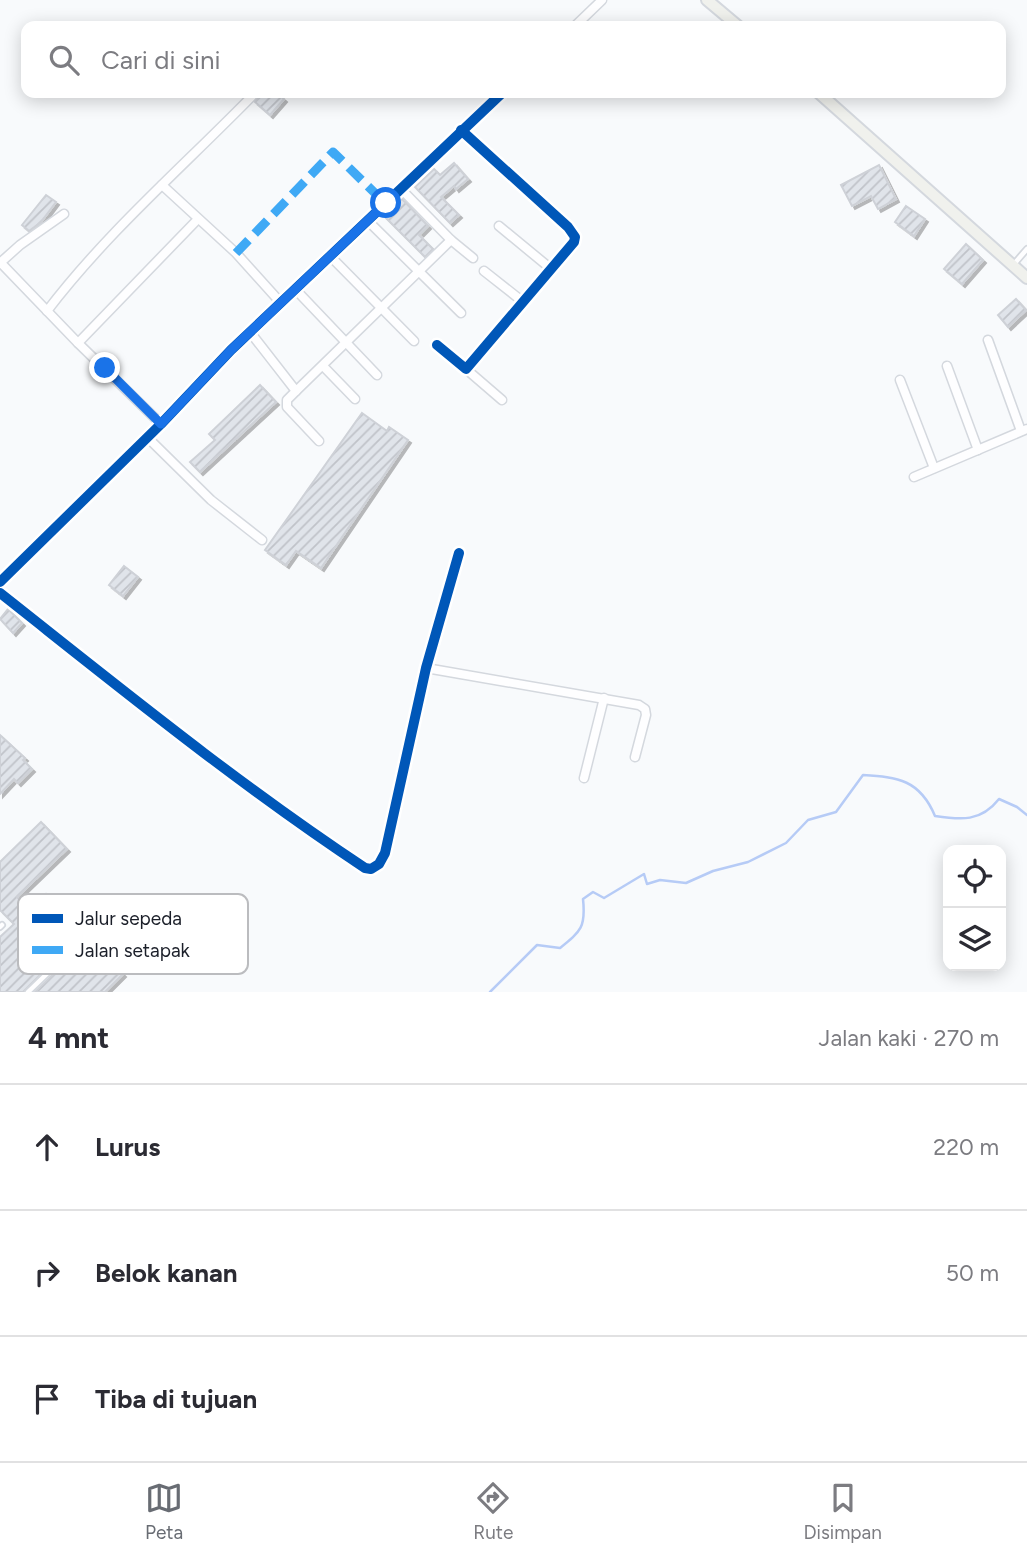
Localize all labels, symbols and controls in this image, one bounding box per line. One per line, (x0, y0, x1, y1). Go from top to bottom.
search box (21, 21, 1006, 98)
icon: search (45, 41, 83, 79)
text: Cari di sini (101, 44, 221, 76)
route start (370, 187, 401, 218)
route end (89, 352, 120, 383)
map controls (943, 845, 1006, 971)
button: locate (943, 845, 1006, 908)
legend (18, 894, 248, 974)
text: Jalur sepeda (75, 907, 182, 930)
button: layers (943, 908, 1006, 971)
text: Jalan setapak (75, 939, 191, 962)
text: 4 mnt (28, 1019, 109, 1056)
text: Jalan kaki · 270 m (819, 1024, 999, 1052)
icon: ahead (28, 1128, 66, 1166)
text: Lurus (95, 1131, 160, 1163)
text: 220 m (933, 1133, 999, 1161)
icon: right (28, 1254, 66, 1292)
text: Belok kanan (95, 1257, 238, 1289)
text: 50 m (946, 1259, 999, 1287)
icon: arrive (28, 1380, 66, 1418)
text: Tiba di tujuan (95, 1383, 257, 1415)
tab: Peta (145, 1479, 183, 1544)
tab: Rute (473, 1479, 513, 1544)
tab: Disimpan (803, 1479, 882, 1544)

